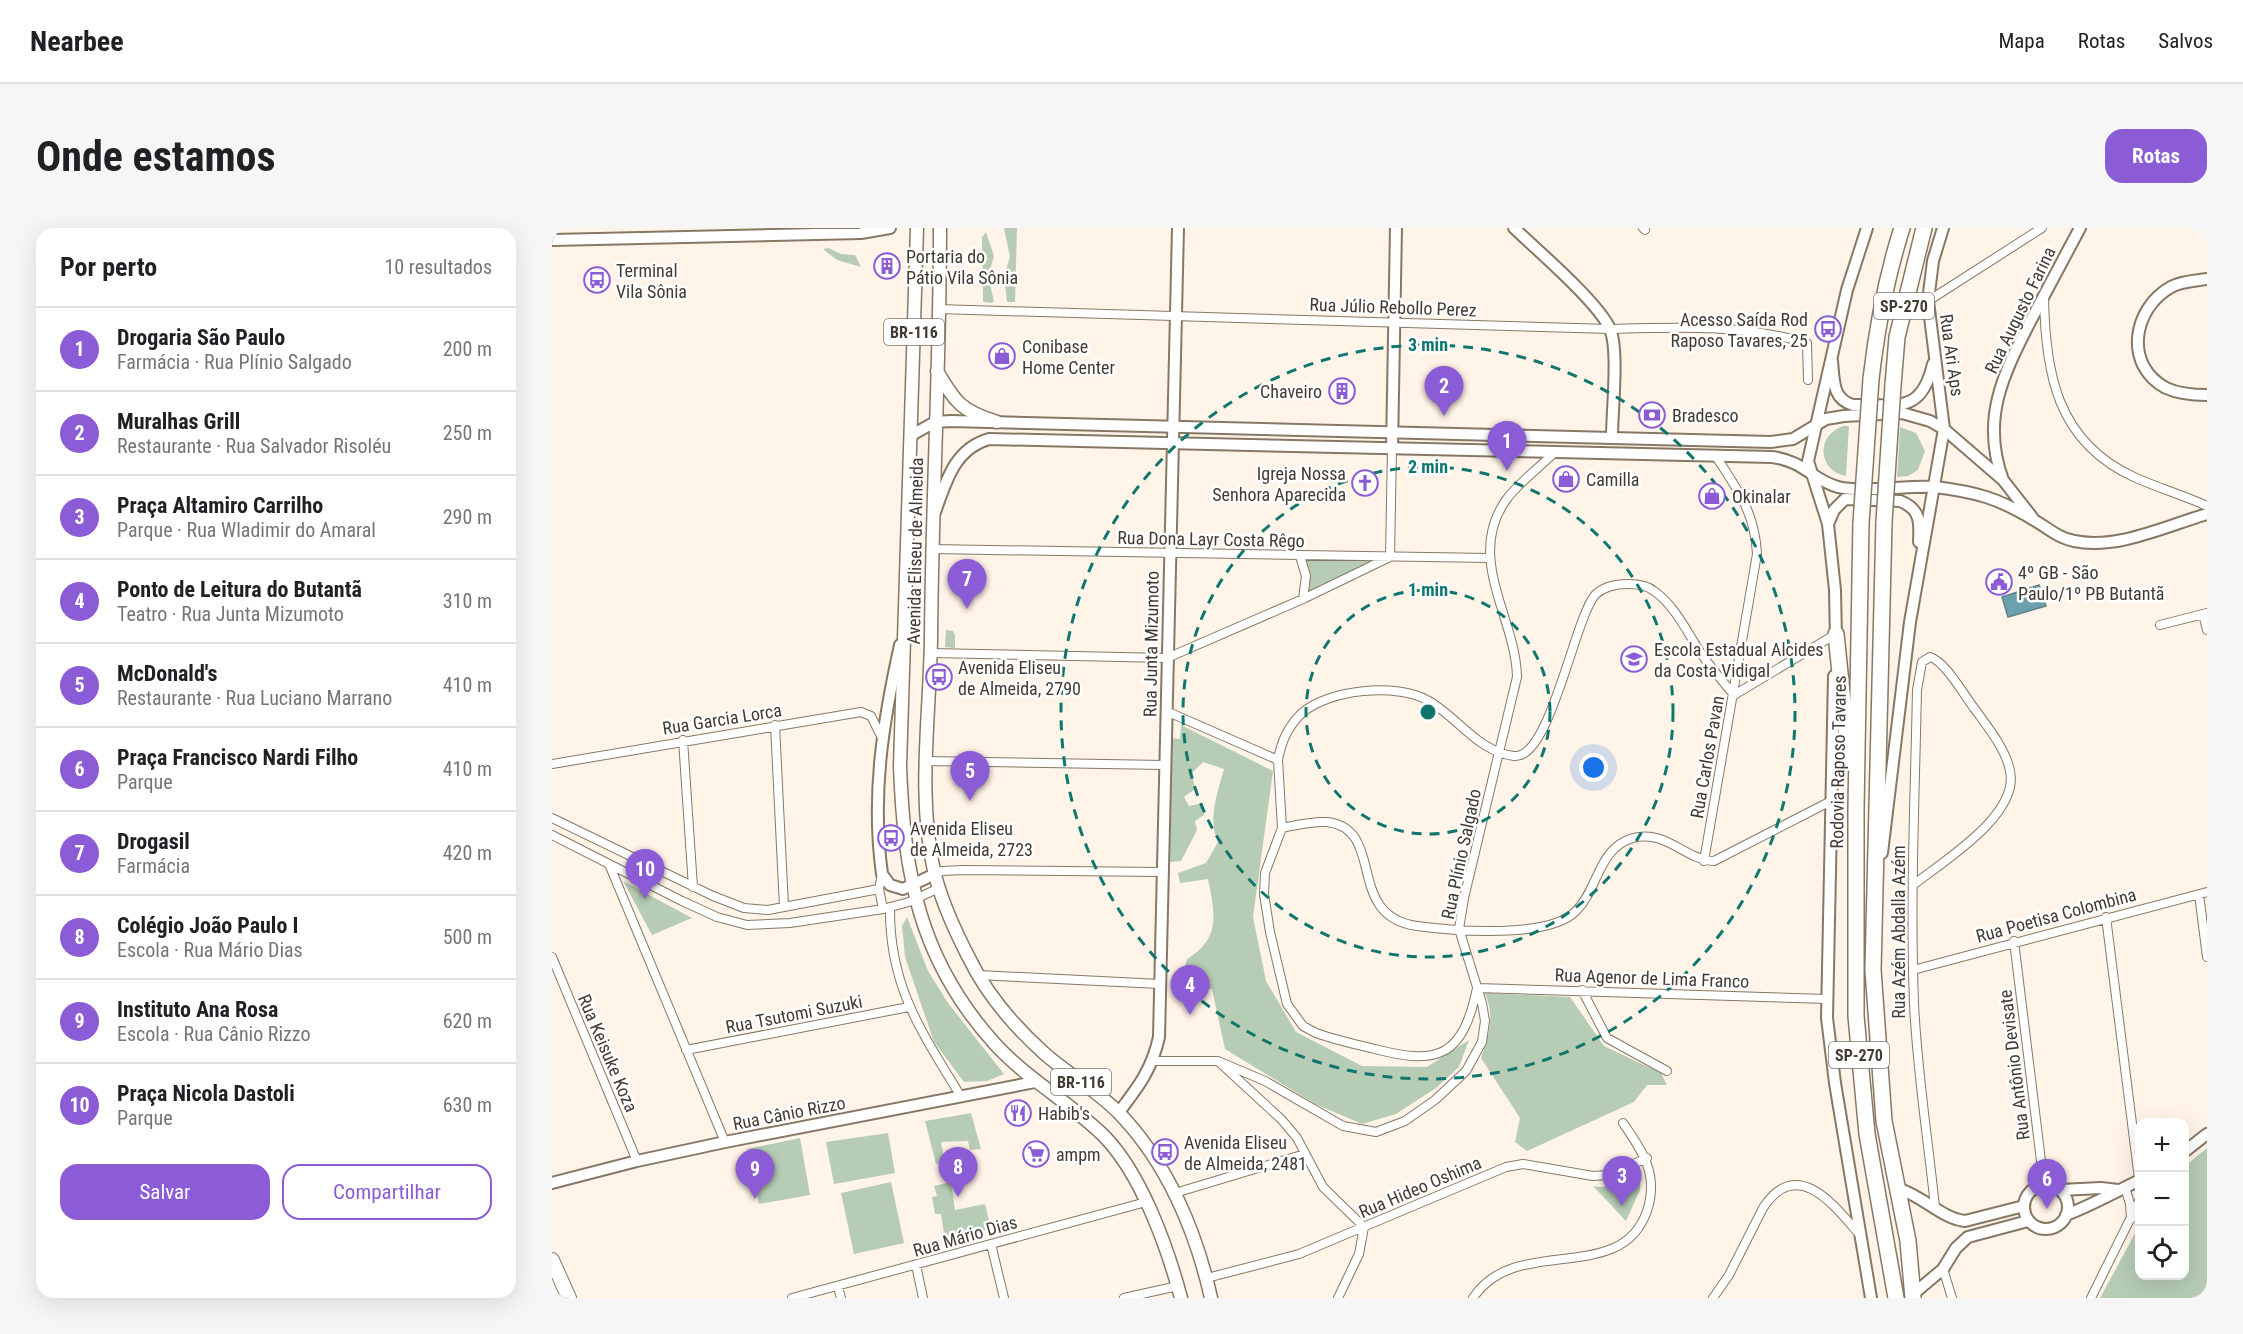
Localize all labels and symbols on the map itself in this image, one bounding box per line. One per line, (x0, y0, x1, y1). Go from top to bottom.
street label: Rua Augusto Farina (1980, 243, 2060, 377)
place label: Portaria do Pátio Vila Sônia (906, 246, 1018, 288)
building icon: Portaria do Pátio Vila Sônia (872, 251, 902, 281)
place label: Terminal Vila Sônia (616, 260, 687, 302)
bus stop icon: Terminal Vila Sônia (582, 265, 612, 295)
road number: SP-270 (1874, 293, 1934, 319)
street label: Rua Júlio Rebollo Perez (1309, 294, 1477, 320)
place label: Acesso Saída Rod Raposo Tavares, 25 (1670, 309, 1808, 351)
street label: Rua Ari Aps (1936, 313, 1968, 397)
bus stop icon: Acesso Saída Rod Raposo Tavares, 25 (1813, 314, 1843, 344)
road number: BR-116 (884, 319, 944, 345)
text: 3 min (1408, 334, 1448, 355)
place label: Conibase Home Center (1022, 336, 1115, 378)
shop icon: Conibase Home Center (987, 341, 1017, 371)
pin: 2 (1424, 366, 1464, 416)
building icon: Chaveiro (1327, 376, 1357, 406)
place label: Chaveiro (1260, 381, 1322, 402)
bank icon: Bradesco (1637, 400, 1667, 430)
place label: Bradesco (1672, 405, 1739, 426)
pin: 1 (1488, 422, 1526, 471)
text: 2 min (1408, 456, 1448, 477)
street label: Avenida Eliseu de Almeida (903, 457, 927, 645)
place label: Igreja Nossa Senhora Aparecida (1212, 463, 1346, 505)
shop icon: Camilla (1551, 464, 1581, 494)
church icon: Igreja Nossa Senhora Aparecida (1350, 468, 1380, 498)
place label: Camilla (1586, 469, 1639, 490)
shop icon: Okinalar (1697, 481, 1727, 511)
place label: Okinalar (1732, 486, 1791, 507)
street label: Rua Dona Layr Costa Rêgo (1117, 527, 1305, 551)
pin: 7 (948, 560, 986, 609)
place label: 4º GB - São Paulo/1º PB Butantã (2018, 562, 2164, 604)
public building icon: 4º GB - São Paulo/1º PB Butantã (1984, 567, 2014, 597)
street label: Rua Junta Mizumoto (1139, 571, 1163, 717)
text: 1 min (1408, 579, 1448, 600)
place label: Escola Estadual Alcides da Costa Vidigal (1654, 639, 1824, 681)
school or university icon: Escola Estadual Alcides da Costa Vidigal (1619, 644, 1649, 674)
place label: Avenida Eliseu de Almeida, 2790 (958, 657, 1081, 699)
bus stop icon: Avenida Eliseu de Almeida, 2790 (924, 662, 954, 692)
street label: Rodovia Raposo Tavares (1826, 675, 1850, 849)
street label: Rua Carlos Pavan (1686, 694, 1728, 820)
street label: Rua Garcia Lorca (661, 699, 783, 739)
centre of rings (1418, 702, 1438, 722)
pin: 5 (950, 752, 990, 801)
your location (1579, 753, 1608, 782)
street label: Rua Plínio Salgado (1437, 787, 1485, 921)
place label: Avenida Eliseu de Almeida, 2723 (910, 818, 1033, 860)
bus stop icon: Avenida Eliseu de Almeida, 2723 (876, 823, 906, 853)
street label: Rua Azém Abdalla Azém (1888, 845, 1909, 1019)
pin: 10 (626, 850, 664, 899)
street label: Rua Poetisa Colombina (1974, 883, 2138, 947)
street label: Rua Agenor de Lima Franco (1554, 964, 1750, 992)
pin: 4 (1170, 966, 1210, 1015)
street label: Rua Antônio Devisate (1994, 989, 2034, 1141)
street label: Rua Tsutomi Suzuki (724, 990, 864, 1038)
street label: Rua Keisuke Koza (574, 991, 642, 1115)
road number: SP-270 (1829, 1042, 1889, 1068)
road number: BR-116 (1051, 1069, 1111, 1095)
street label: Rua Cânio Rizzo (731, 1092, 847, 1134)
restaurant icon: Habib's (1003, 1098, 1033, 1128)
place label: Habib's (1038, 1103, 1090, 1124)
place label: Avenida Eliseu de Almeida, 2481 (1184, 1132, 1307, 1174)
bus stop icon: Avenida Eliseu de Almeida, 2481 (1150, 1137, 1180, 1167)
supermarket icon: ampm (1021, 1139, 1051, 1169)
place label: ampm (1056, 1144, 1101, 1165)
pin: 8 (938, 1148, 978, 1197)
pin: 9 (736, 1150, 774, 1199)
street label: Rua Hideo Oshima (1356, 1152, 1484, 1222)
pin: 3 (1602, 1156, 1642, 1206)
pin: 6 (2028, 1160, 2066, 1209)
street label: Rua Mário Dias (911, 1211, 1019, 1261)

